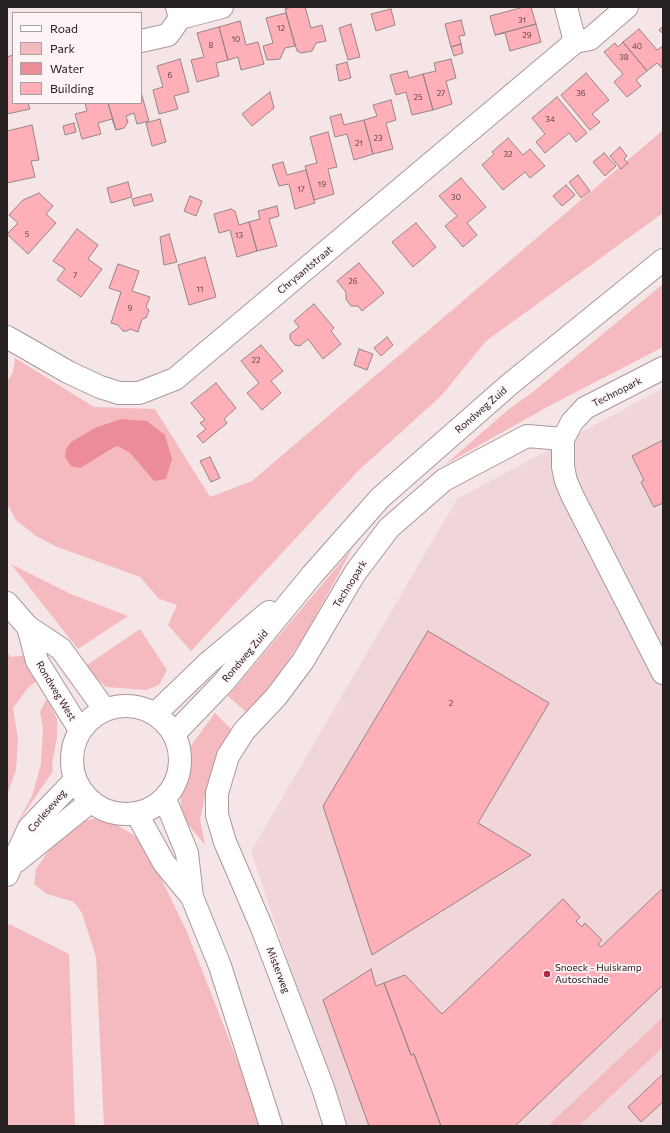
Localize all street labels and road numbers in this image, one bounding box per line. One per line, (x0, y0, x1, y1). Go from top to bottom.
street label: Chrysantstraat (275, 243, 335, 297)
street label: Technopark (590, 374, 644, 410)
street label: Rondweg Zuid (453, 384, 509, 436)
street label: Technopark (331, 558, 369, 610)
street label: Rondweg Zuid (220, 627, 270, 685)
street label: Rondweg West (33, 659, 79, 723)
street label: Corleseweg (25, 787, 69, 835)
street label: Misterweg (264, 945, 292, 995)

